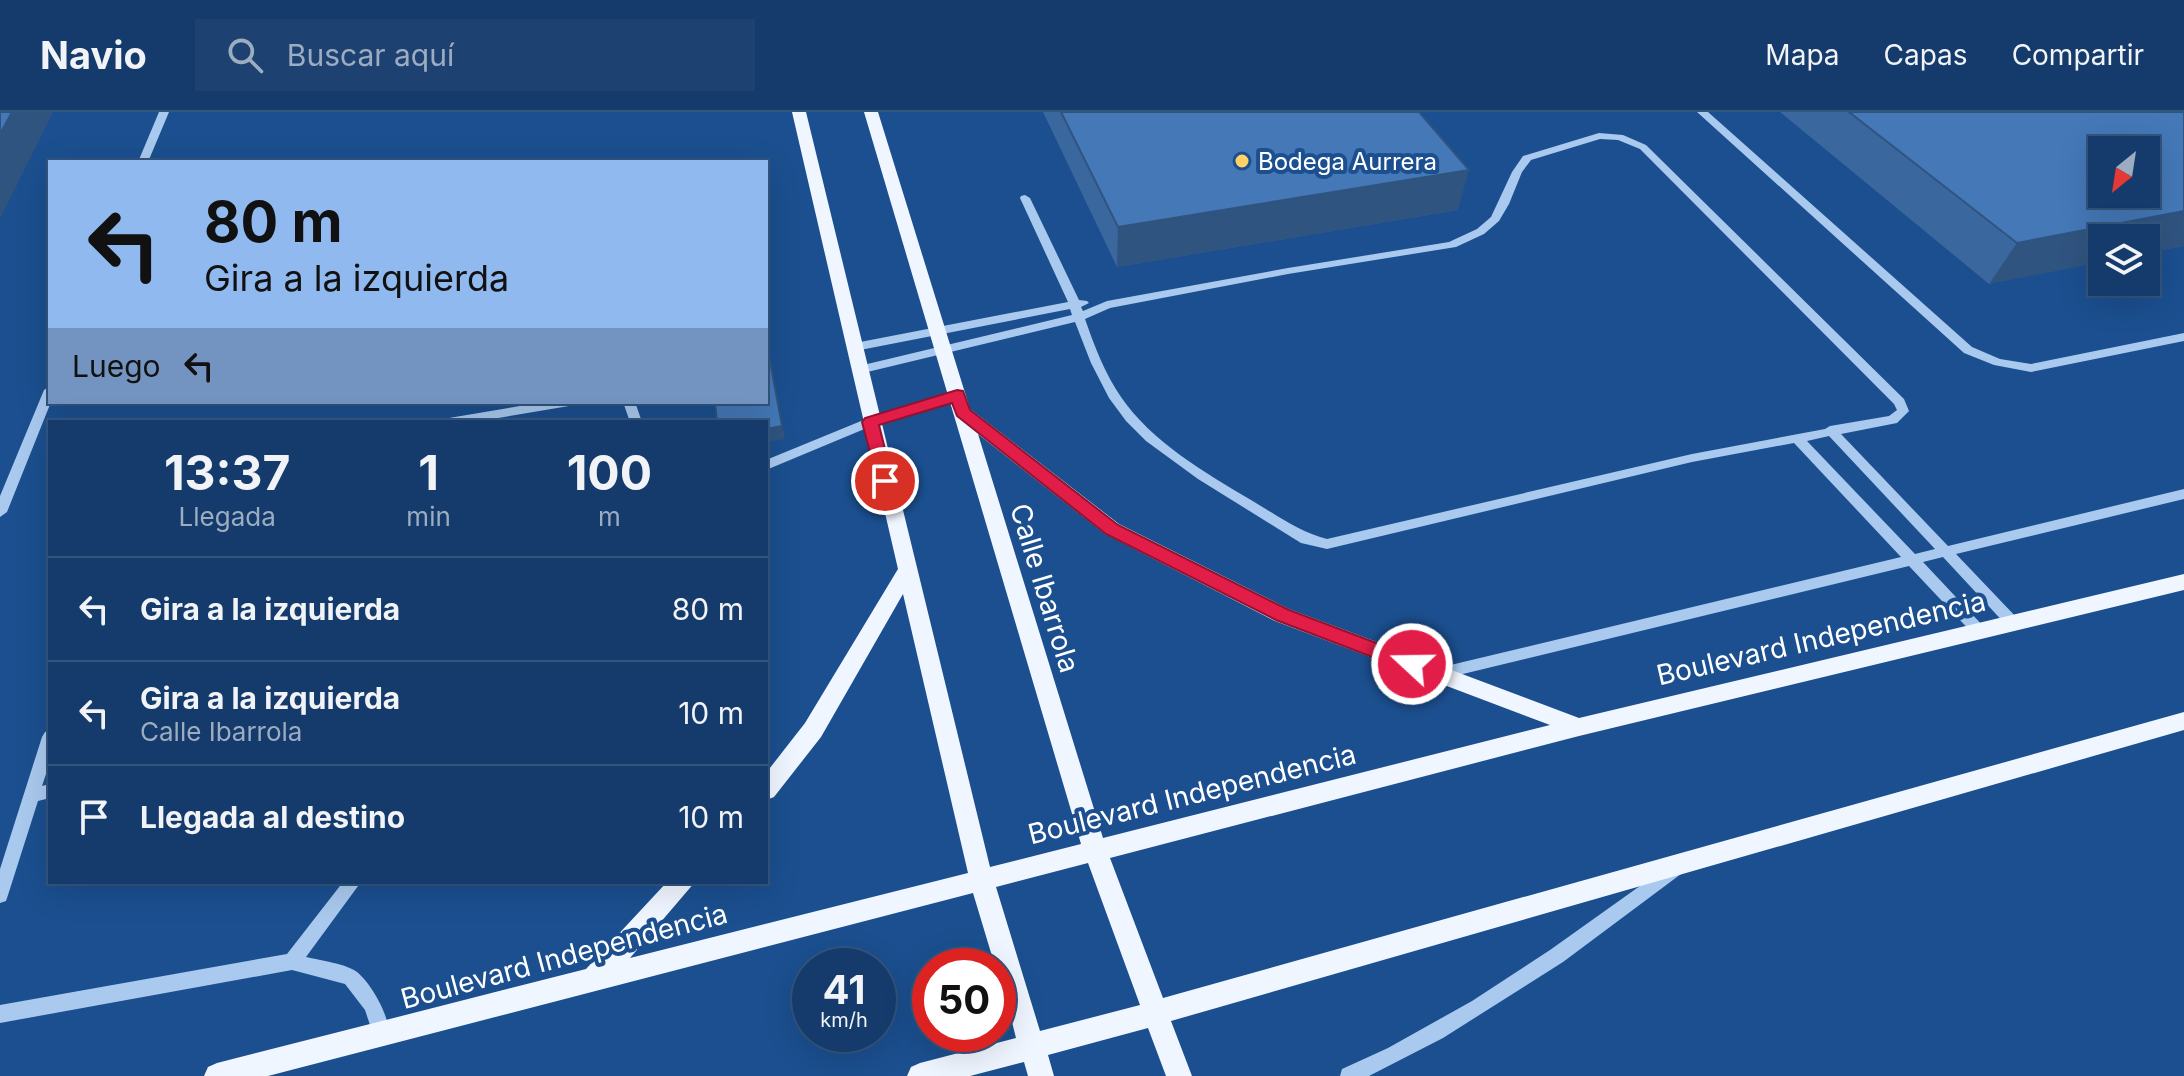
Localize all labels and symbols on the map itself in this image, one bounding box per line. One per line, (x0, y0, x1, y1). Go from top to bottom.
north arrow (2088, 136, 2160, 208)
place label: Bodega Aurrera (1258, 147, 1437, 176)
marker: Bodega Aurrera (1233, 152, 1251, 170)
pin (851, 447, 919, 515)
street label: Calle Ibarrola (1003, 499, 1087, 677)
street label: Boulevard Independencia (1653, 584, 1989, 692)
position arrow (1370, 622, 1454, 706)
street label: Boulevard Independencia (1025, 737, 1359, 851)
street label: Boulevard Independencia (397, 896, 731, 1016)
speed limit sign: 50 (912, 948, 1016, 1052)

